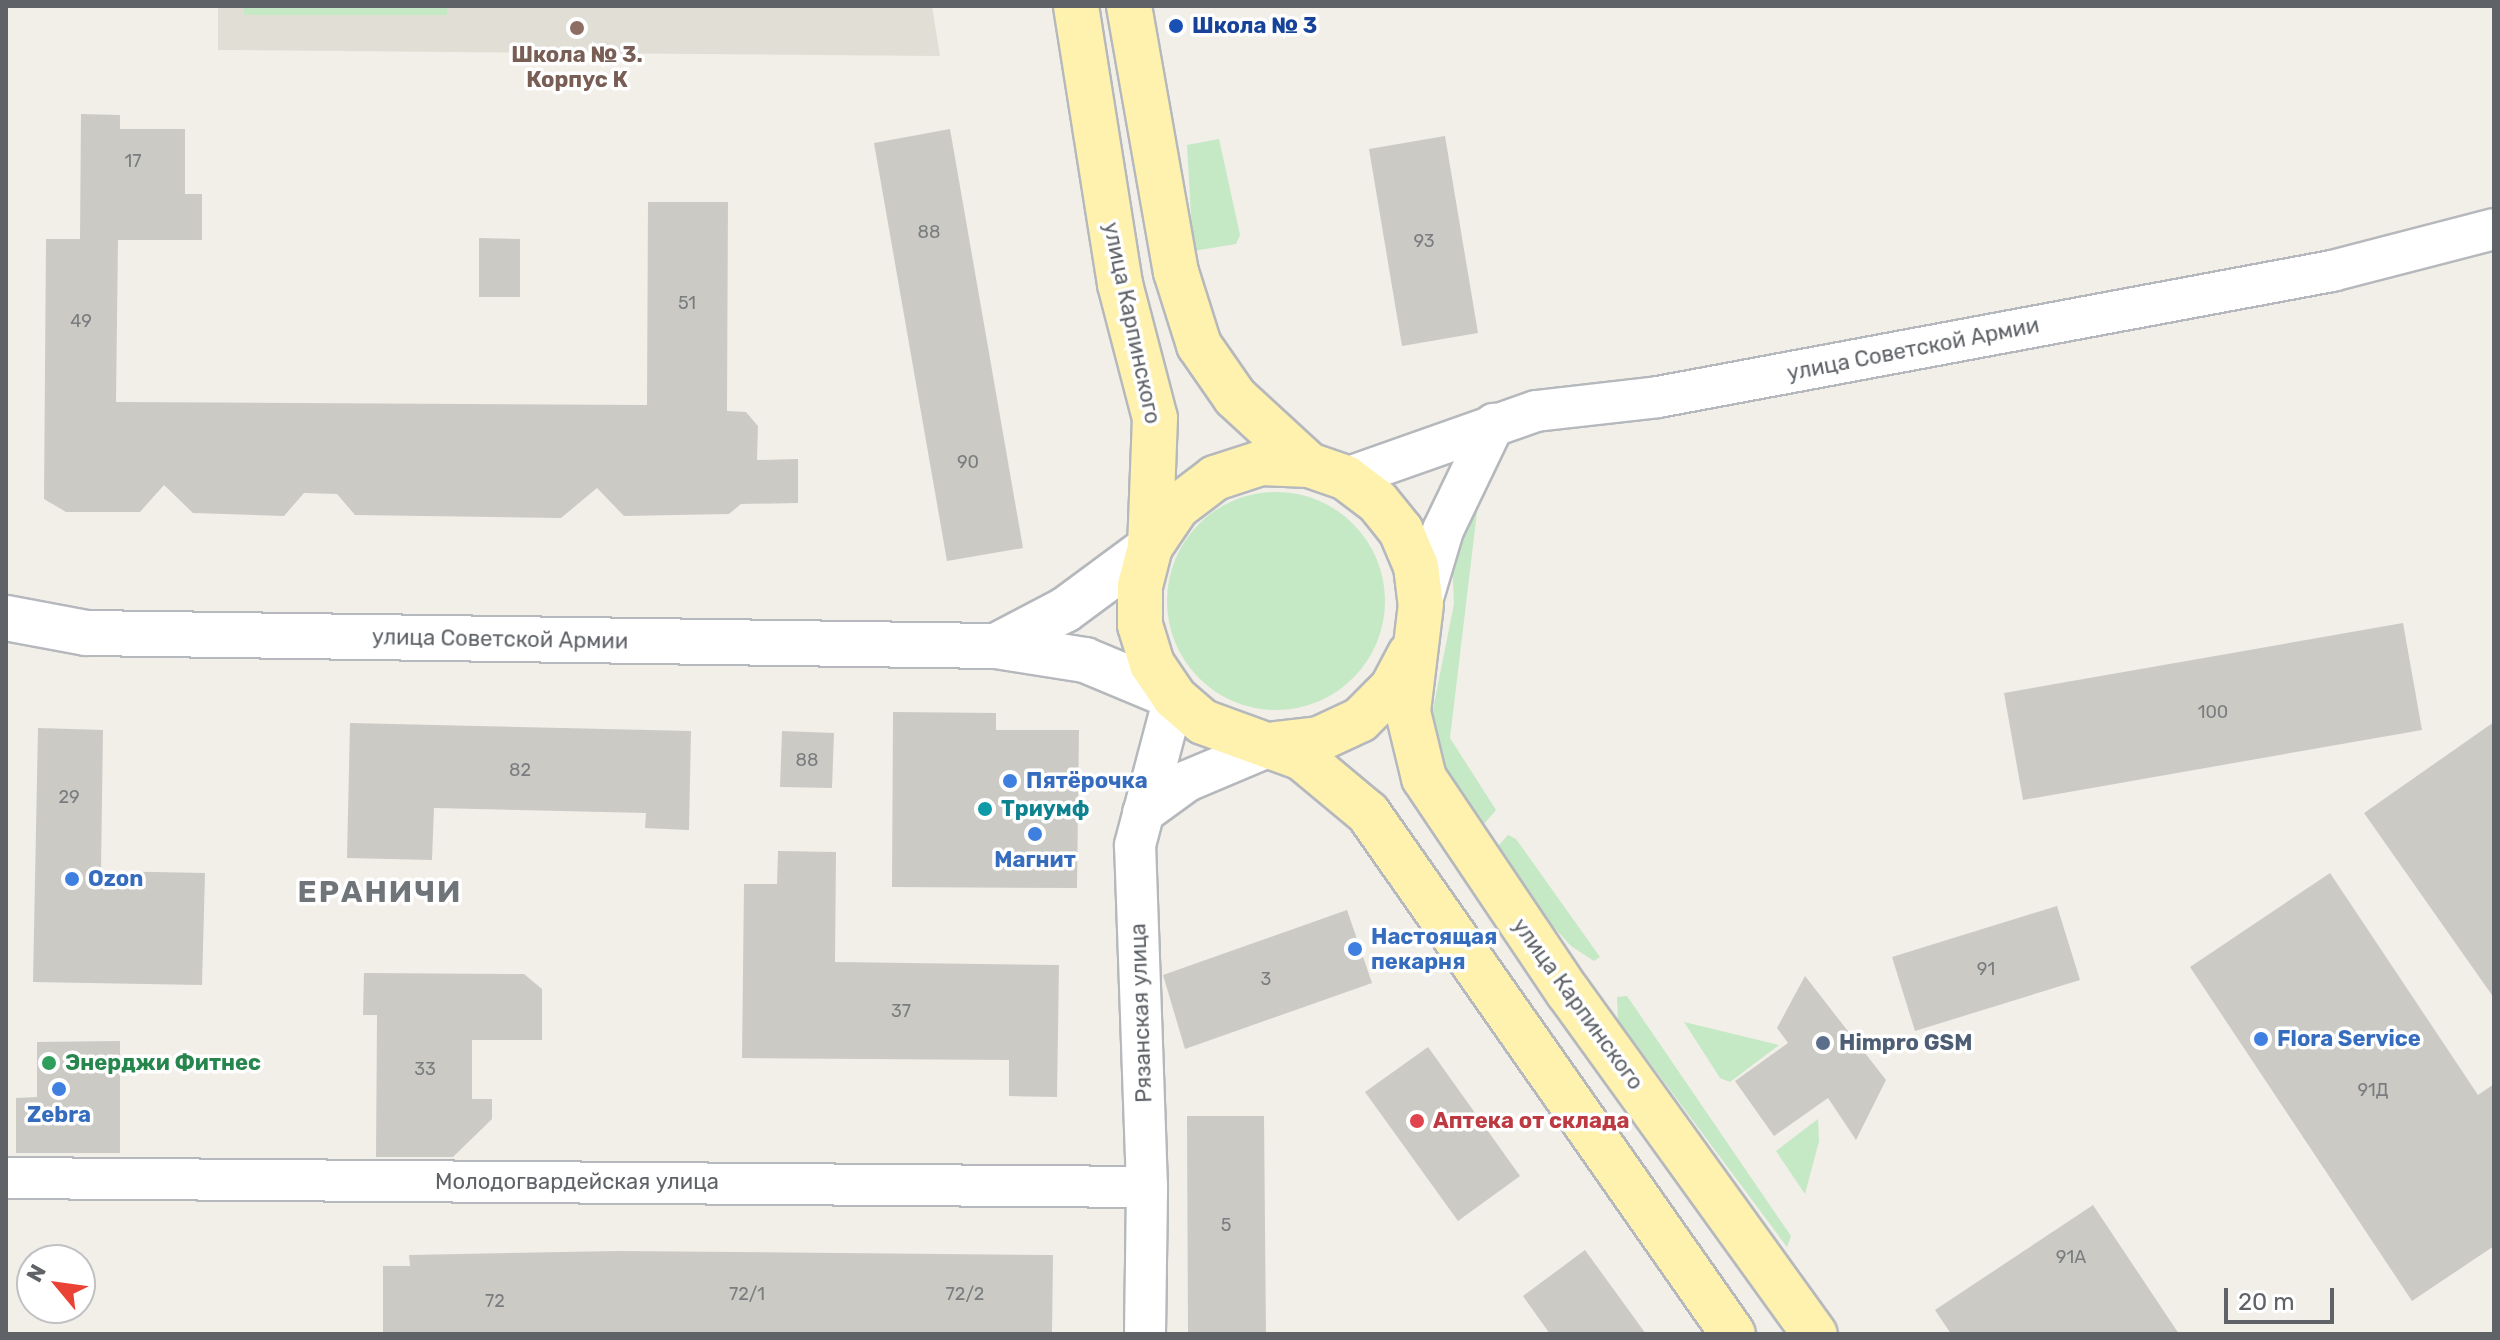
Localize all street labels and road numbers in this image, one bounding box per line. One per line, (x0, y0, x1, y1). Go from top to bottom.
street label: улица Карпинского (1098, 220, 1166, 426)
street label: улица Советской Армии (1785, 312, 2041, 386)
street label: улица Советской Армии (372, 624, 628, 654)
street label: улица Карпинского (1507, 913, 1649, 1095)
street label: Рязанская улица (1125, 923, 1157, 1103)
street label: Молодогвардейская улица (435, 1169, 719, 1195)

